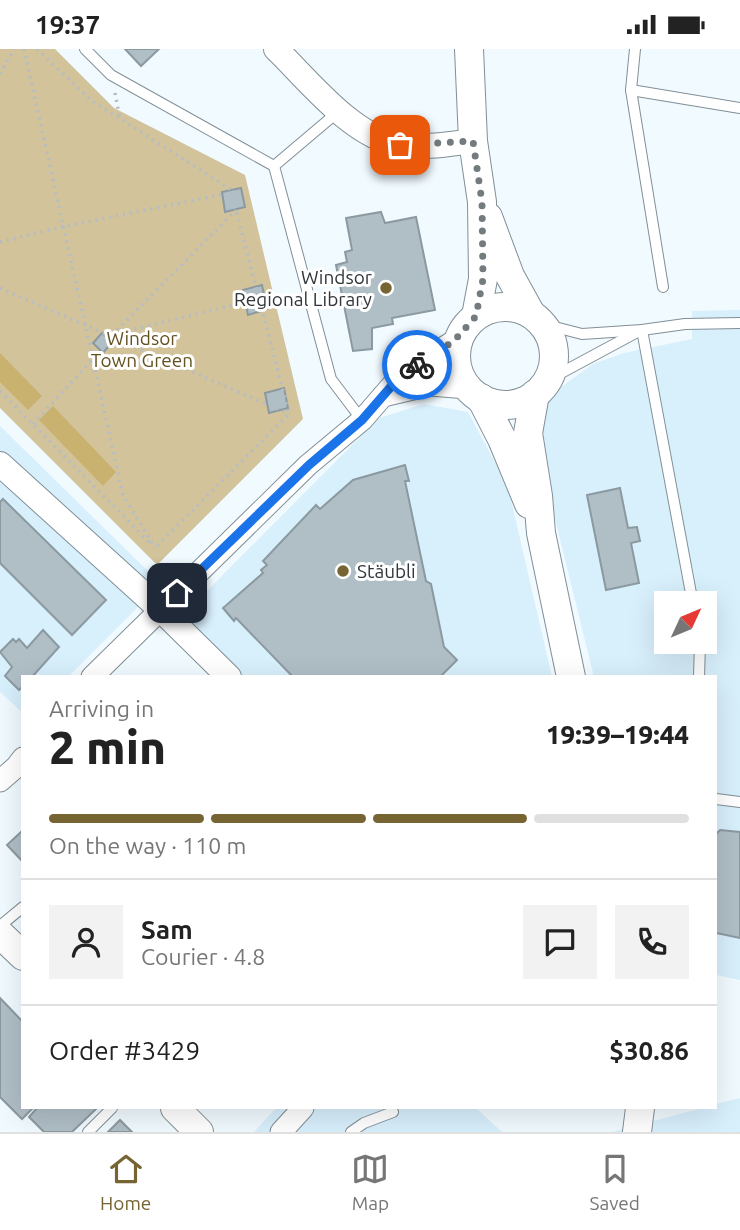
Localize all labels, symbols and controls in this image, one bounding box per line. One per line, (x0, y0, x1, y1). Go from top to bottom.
text: 19:37 (35, 10, 100, 39)
pin (370, 115, 430, 175)
icon: bag (381, 126, 419, 164)
place label: Windsor Regional Library (234, 266, 372, 310)
marker: Windsor Regional Library (378, 280, 394, 296)
park label: Windsor Town Green (91, 327, 193, 371)
courier (382, 330, 452, 400)
icon: bike (398, 346, 436, 384)
place label: Stäubli (357, 560, 416, 582)
pin (147, 563, 207, 623)
marker: Stäubli (335, 563, 351, 579)
icon: home (158, 574, 196, 612)
north arrow (654, 591, 718, 655)
map controls (654, 591, 717, 654)
text: Arriving in (49, 696, 154, 721)
text: 19:39–19:44 (546, 720, 689, 749)
text: 2 min (49, 721, 166, 773)
text: On the way · 110 m (49, 833, 246, 858)
button: person (49, 905, 123, 979)
button: chat (523, 905, 597, 979)
button: phone (615, 905, 689, 979)
text: Sam (141, 915, 193, 944)
text: Courier · 4.8 (141, 944, 265, 969)
text: Order #3429 (49, 1036, 200, 1065)
text: $30.86 (609, 1036, 689, 1065)
tab: Home (100, 1150, 151, 1214)
tab: Map (351, 1150, 389, 1214)
tab: Saved (589, 1150, 640, 1214)

